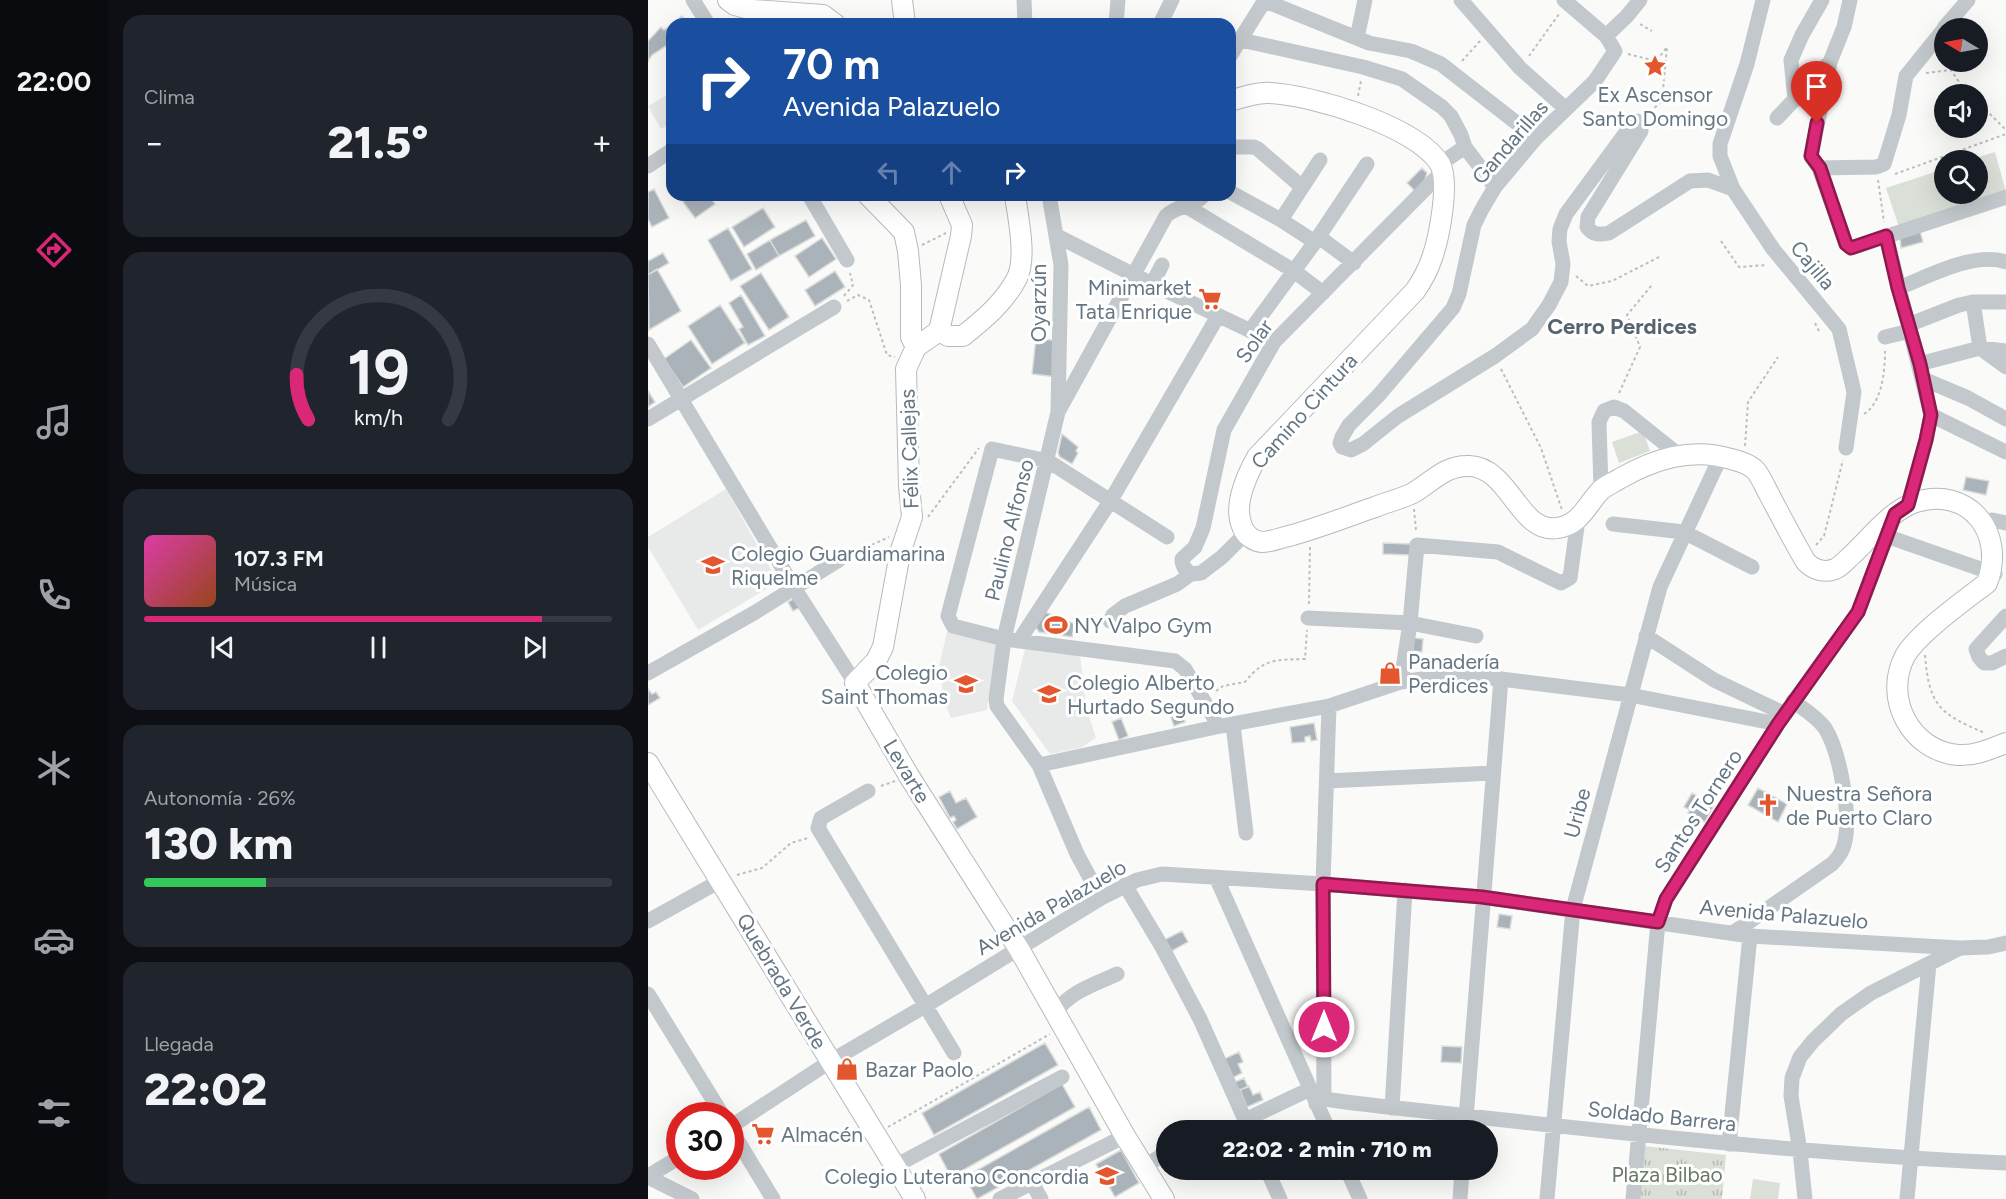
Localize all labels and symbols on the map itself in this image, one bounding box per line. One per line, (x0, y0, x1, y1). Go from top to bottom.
north arrow (1934, 18, 1988, 72)
place icon: Ex Ascensor Santo Domingo (1642, 53, 1668, 79)
pin (1791, 61, 1842, 123)
place label: Ex Ascensor Santo Domingo (1582, 82, 1728, 131)
street label: Gandarillas (1467, 95, 1553, 189)
street label: Cajilla (1785, 235, 1841, 295)
street label: Oyarzún (1026, 264, 1051, 342)
place label: Minimarket Tata Enrique (1076, 275, 1192, 324)
supermarket icon: Minimarket Tata Enrique (1197, 286, 1223, 312)
district label: Cerro Perdices (1547, 313, 1697, 340)
street label: Solar (1230, 314, 1278, 368)
street label: Camino Cintura (1246, 348, 1362, 474)
street label: Félix Callejas (894, 389, 924, 509)
street label: Paulino Alfonso (979, 456, 1039, 604)
place label: Colegio Guardiamarina Riquelme (731, 541, 945, 590)
school or university icon: Colegio Guardiamarina Riquelme (700, 552, 726, 578)
sports icon: NY Valpo Gym (1043, 612, 1069, 638)
place label: NY Valpo Gym (1074, 613, 1212, 638)
place label: Panadería Perdices (1408, 649, 1500, 698)
place label: Colegio Saint Thomas (821, 660, 948, 709)
shop icon: Panadería Perdices (1377, 660, 1403, 686)
place label: Colegio Alberto Hurtado Segundo (1067, 670, 1234, 719)
school or university icon: Colegio Saint Thomas (953, 671, 979, 697)
school or university icon: Colegio Alberto Hurtado Segundo (1036, 681, 1062, 707)
street label: Levarte (878, 735, 936, 807)
street label: Santos Tornero (1649, 744, 1747, 878)
place label: Nuestra Señora de Puerto Claro (1786, 781, 1932, 830)
street label: Uribe (1558, 785, 1596, 841)
church icon: Nuestra Señora de Puerto Claro (1755, 792, 1781, 818)
street label: Avenida Palazuelo (971, 854, 1131, 960)
street label: Avenida Palazuelo (1699, 894, 1869, 934)
street label: Quebrada Verde (732, 909, 832, 1053)
position arrow (1292, 995, 1356, 1059)
shop icon: Bazar Paolo (834, 1056, 860, 1082)
place label: Bazar Paolo (865, 1057, 974, 1082)
street label: Soldado Barrera (1586, 1096, 1738, 1136)
speed limit sign: 30 (666, 1102, 744, 1180)
supermarket icon: Almacén (750, 1121, 776, 1147)
place label: Almacén (781, 1122, 863, 1147)
park label: Plaza Bilbao (1611, 1162, 1723, 1187)
school or university icon: Colegio Luterano Concordia (1094, 1163, 1120, 1189)
place label: Colegio Luterano Concordia (825, 1164, 1089, 1189)

